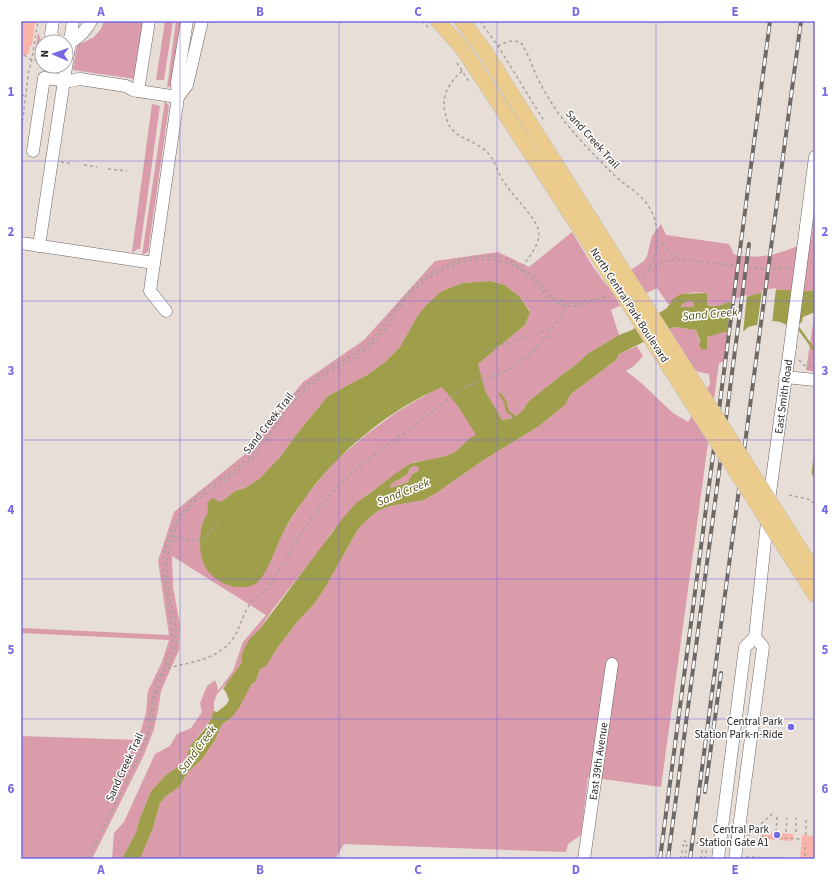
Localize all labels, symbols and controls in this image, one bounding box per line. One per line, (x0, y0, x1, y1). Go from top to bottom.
text: A (96, 3, 105, 21)
text: B (256, 3, 264, 21)
text: C (414, 3, 422, 21)
text: D (572, 3, 580, 21)
text: E (731, 3, 739, 21)
north arrow (34, 34, 74, 74)
text: N (37, 50, 52, 58)
text: 1 (8, 83, 15, 101)
text: 1 (822, 83, 829, 101)
street label: Sand Creek Trail (562, 107, 623, 172)
text: 2 (8, 223, 15, 241)
text: 2 (822, 223, 829, 241)
street label: North Central Park Boulevard (587, 245, 672, 366)
water label: Sand Creek (682, 304, 739, 325)
street label: East Smith Road (771, 358, 796, 435)
text: 3 (8, 362, 15, 380)
text: 3 (822, 362, 829, 380)
street label: Sand Creek Trail (240, 389, 297, 457)
water label: Sand Creek (374, 474, 432, 511)
text: 4 (8, 501, 15, 519)
text: 4 (822, 501, 829, 519)
text: 5 (8, 641, 15, 659)
text: 5 (822, 641, 829, 659)
place label: Central Park Station Park-n-Ride (694, 714, 784, 742)
street label: East 39th Avenue (586, 721, 612, 801)
water label: Sand Creek (174, 722, 221, 777)
marker: Central Park Station Park-n-Ride (786, 722, 796, 732)
street label: Sand Creek Trail (102, 730, 147, 804)
text: 6 (8, 780, 15, 798)
text: 6 (822, 780, 829, 798)
place label: Central Park Station Gate A1 (699, 822, 770, 850)
marker: Central Park Station Gate A1 (772, 830, 782, 840)
text: A (96, 861, 105, 879)
text: B (256, 861, 264, 879)
text: C (414, 861, 422, 879)
text: D (572, 861, 580, 879)
text: E (731, 861, 739, 879)

